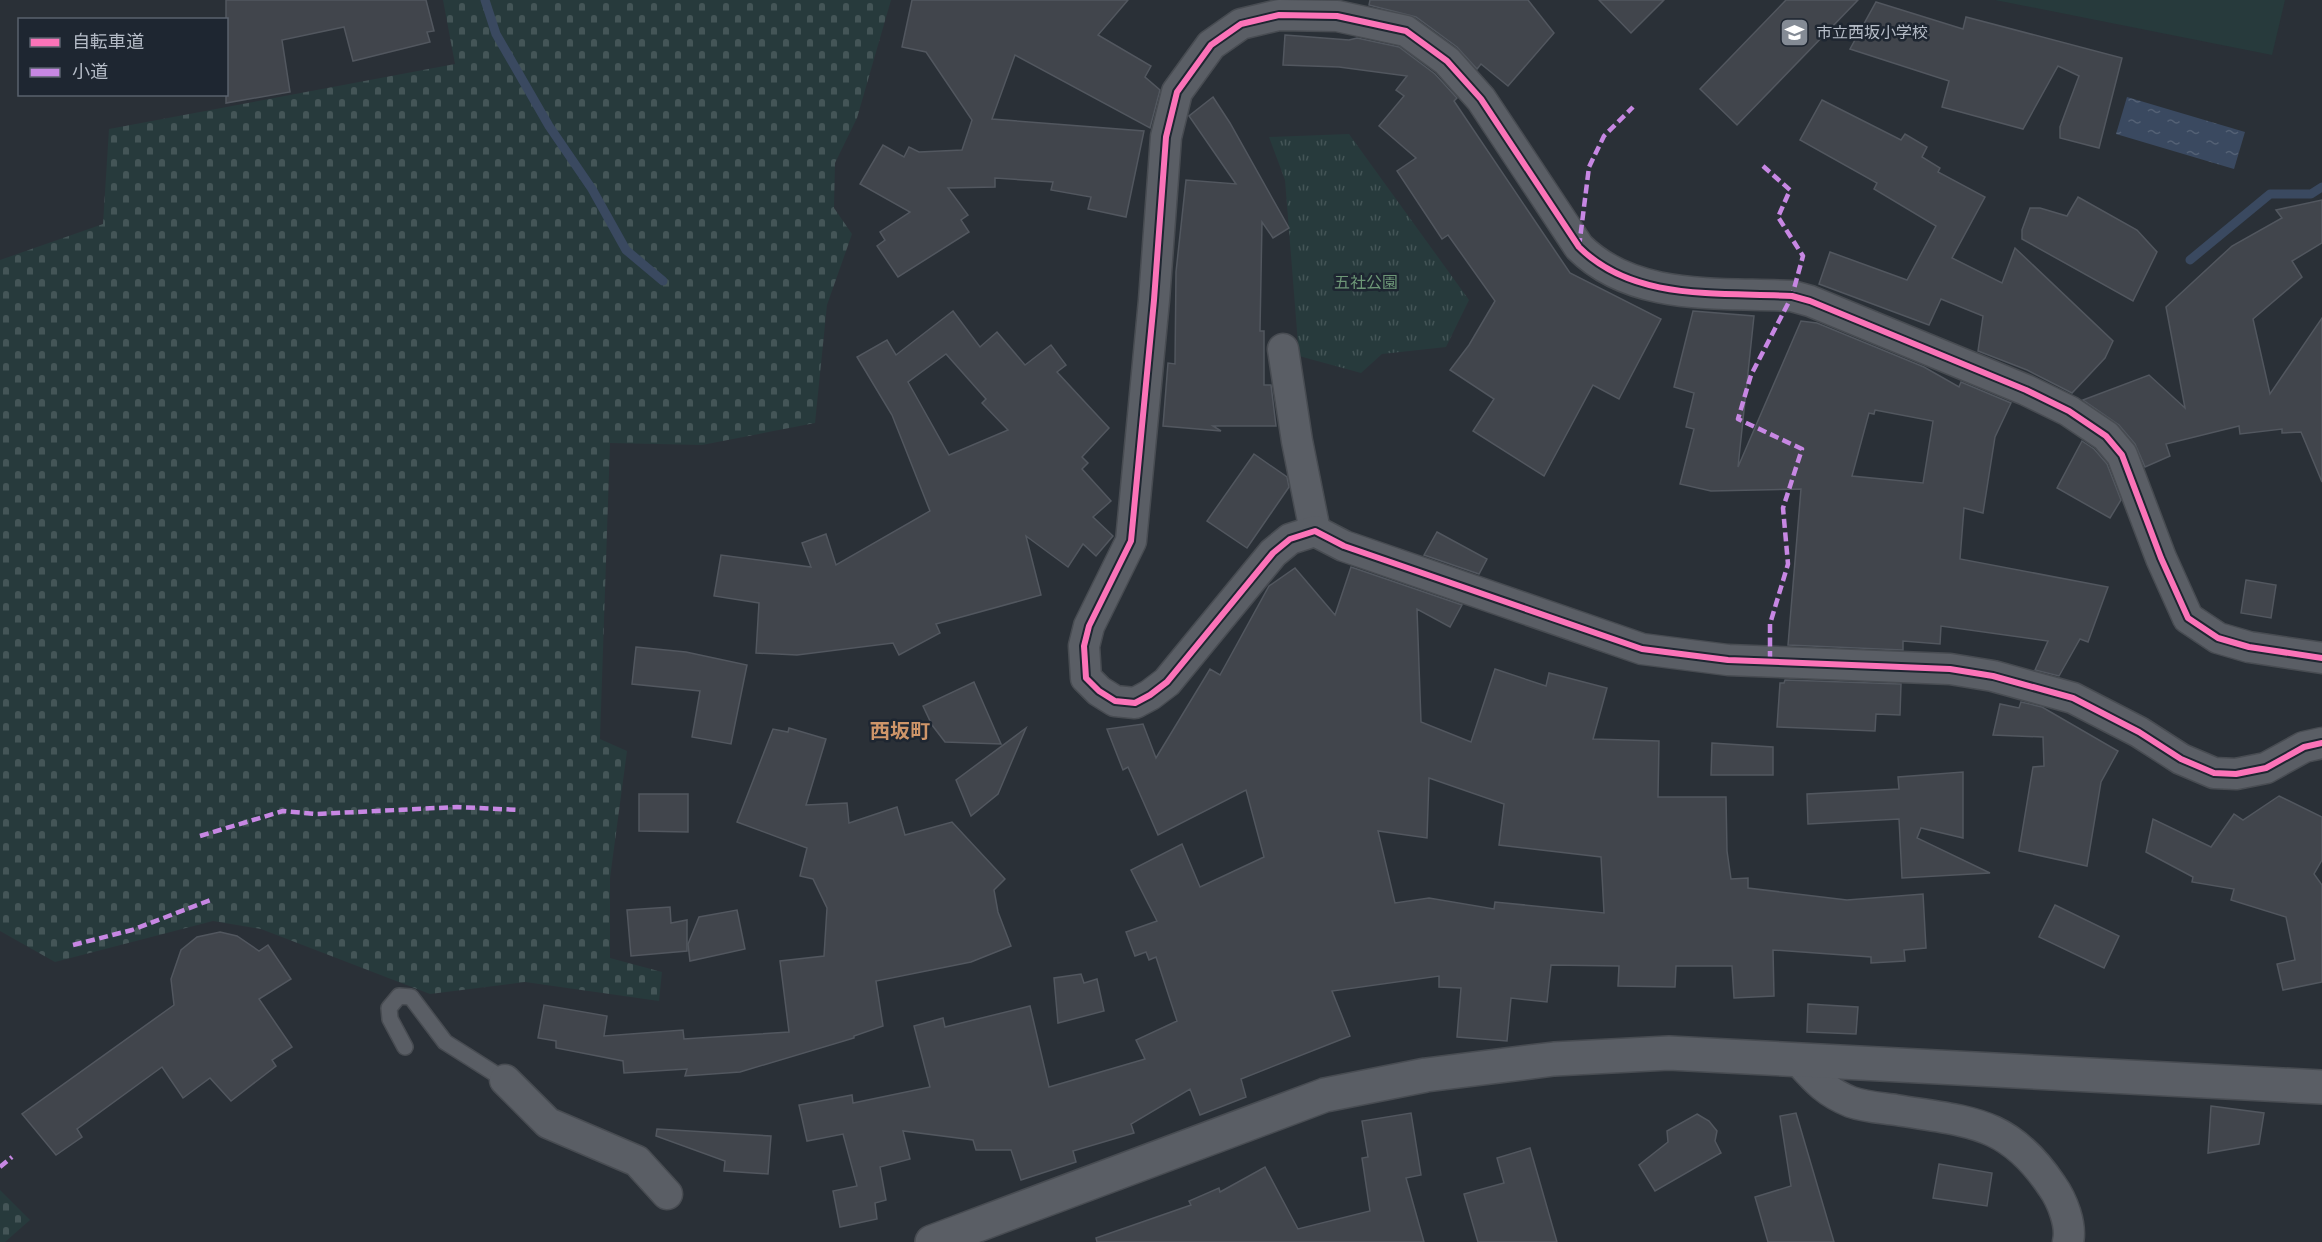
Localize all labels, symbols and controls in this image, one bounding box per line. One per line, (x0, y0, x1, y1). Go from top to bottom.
school or university icon: 市立西坂小学校 (1779, 16, 1811, 48)
legend (18, 18, 228, 96)
place label: 市立西坂小学校 (1816, 23, 1928, 42)
text: 自転車道 (72, 31, 144, 52)
text: 小道 (72, 61, 108, 82)
park label: 五社公園 (1334, 273, 1398, 292)
district label: 西坂町 (870, 719, 930, 743)

